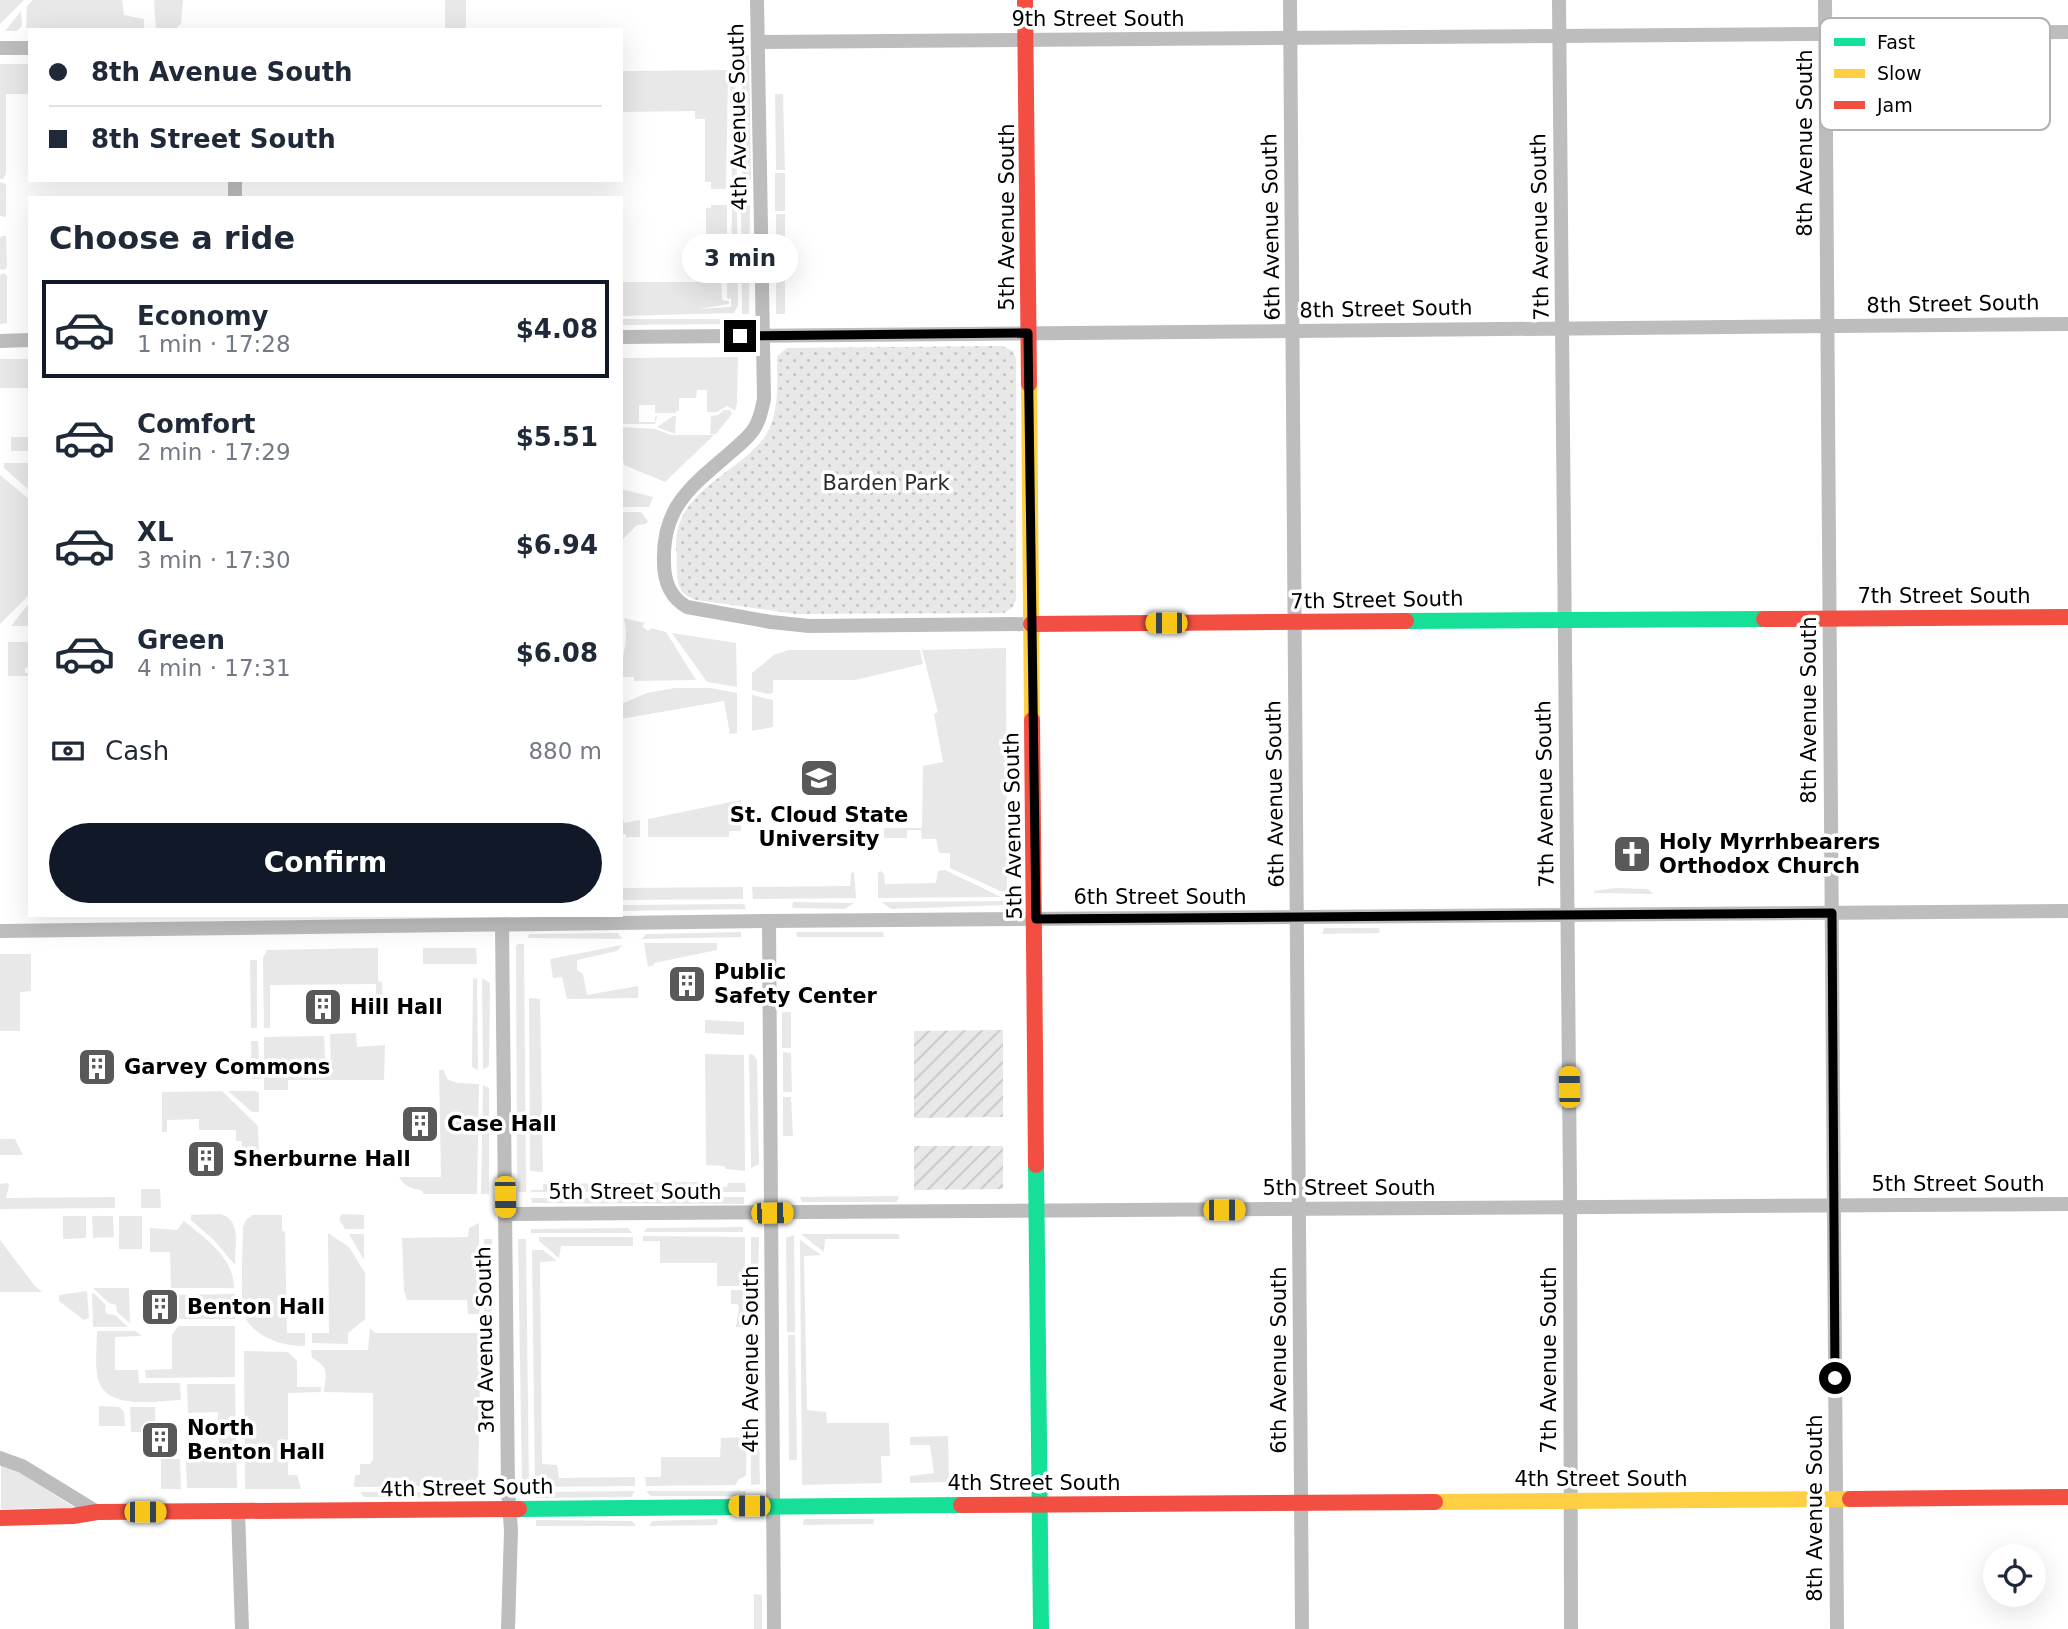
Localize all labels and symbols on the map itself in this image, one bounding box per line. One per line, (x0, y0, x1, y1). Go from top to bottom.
street label: 9th Street South (1011, 7, 1185, 31)
legend (1820, 18, 2050, 130)
street label: 4th Avenue South (724, 23, 752, 211)
text: Fast (1877, 31, 1915, 53)
street label: 8th Avenue South (1793, 49, 1817, 237)
text: Slow (1877, 62, 1922, 84)
text: Jam (1876, 94, 1913, 116)
street label: 5th Avenue South (995, 123, 1019, 311)
street label: 6th Avenue South (1257, 133, 1285, 321)
street label: 7th Avenue South (1526, 133, 1554, 321)
callout: 3 min (682, 234, 798, 284)
street label: 8th Street South (1866, 290, 2040, 318)
street label: 8th Street South (1299, 295, 1473, 323)
route end (724, 320, 756, 352)
park label: Barden Park (822, 471, 950, 495)
street label: 7th Street South (1857, 584, 2031, 608)
street label: 7th Street South (1290, 586, 1464, 614)
car (1146, 613, 1188, 634)
street label: 8th Avenue South (1797, 616, 1821, 804)
street label: 6th Avenue South (1261, 700, 1289, 888)
street label: 7th Avenue South (1531, 700, 1559, 888)
street label: 5th Avenue South (999, 732, 1027, 920)
school or university icon: St. Cloud State University (798, 757, 840, 799)
place label: St. Cloud State University (730, 803, 908, 851)
place label: Holy Myrrhbearers Orthodox Church (1659, 830, 1880, 878)
church icon: Holy Myrrhbearers Orthodox Church (1611, 833, 1653, 875)
street label: 6th Street South (1073, 885, 1247, 909)
place label: Public Safety Center (714, 960, 878, 1008)
building icon: Public Safety Center (666, 963, 708, 1005)
building icon: Hill Hall (302, 986, 344, 1028)
place label: Hill Hall (350, 995, 443, 1019)
building icon: Garvey Commons (76, 1046, 118, 1088)
place label: Garvey Commons (124, 1055, 330, 1079)
car (1559, 1066, 1580, 1108)
building icon: Case Hall (399, 1103, 441, 1145)
place label: Case Hall (447, 1112, 557, 1136)
building icon: Sherburne Hall (185, 1138, 227, 1180)
place label: Sherburne Hall (233, 1147, 411, 1171)
street label: 5th Street South (1871, 1172, 2045, 1196)
car (495, 1176, 516, 1218)
street label: 5th Street South (1262, 1176, 1436, 1200)
street label: 5th Street South (548, 1180, 722, 1204)
car (1204, 1200, 1246, 1221)
car (751, 1202, 794, 1224)
street label: 3rd Avenue South (471, 1246, 499, 1434)
street label: 4th Avenue South (739, 1265, 763, 1453)
street label: 6th Avenue South (1267, 1266, 1291, 1454)
street label: 7th Avenue South (1537, 1266, 1561, 1454)
building icon: Benton Hall (139, 1286, 181, 1328)
place label: Benton Hall (187, 1295, 325, 1319)
route start (1819, 1362, 1851, 1394)
street label: 8th Avenue South (1803, 1414, 1827, 1602)
place label: North Benton Hall (187, 1416, 325, 1464)
building icon: North Benton Hall (139, 1419, 181, 1461)
street label: 4th Street South (1514, 1467, 1688, 1491)
street label: 4th Street South (947, 1471, 1121, 1495)
street label: 4th Street South (380, 1474, 554, 1502)
car (729, 1496, 771, 1517)
car (125, 1502, 167, 1523)

